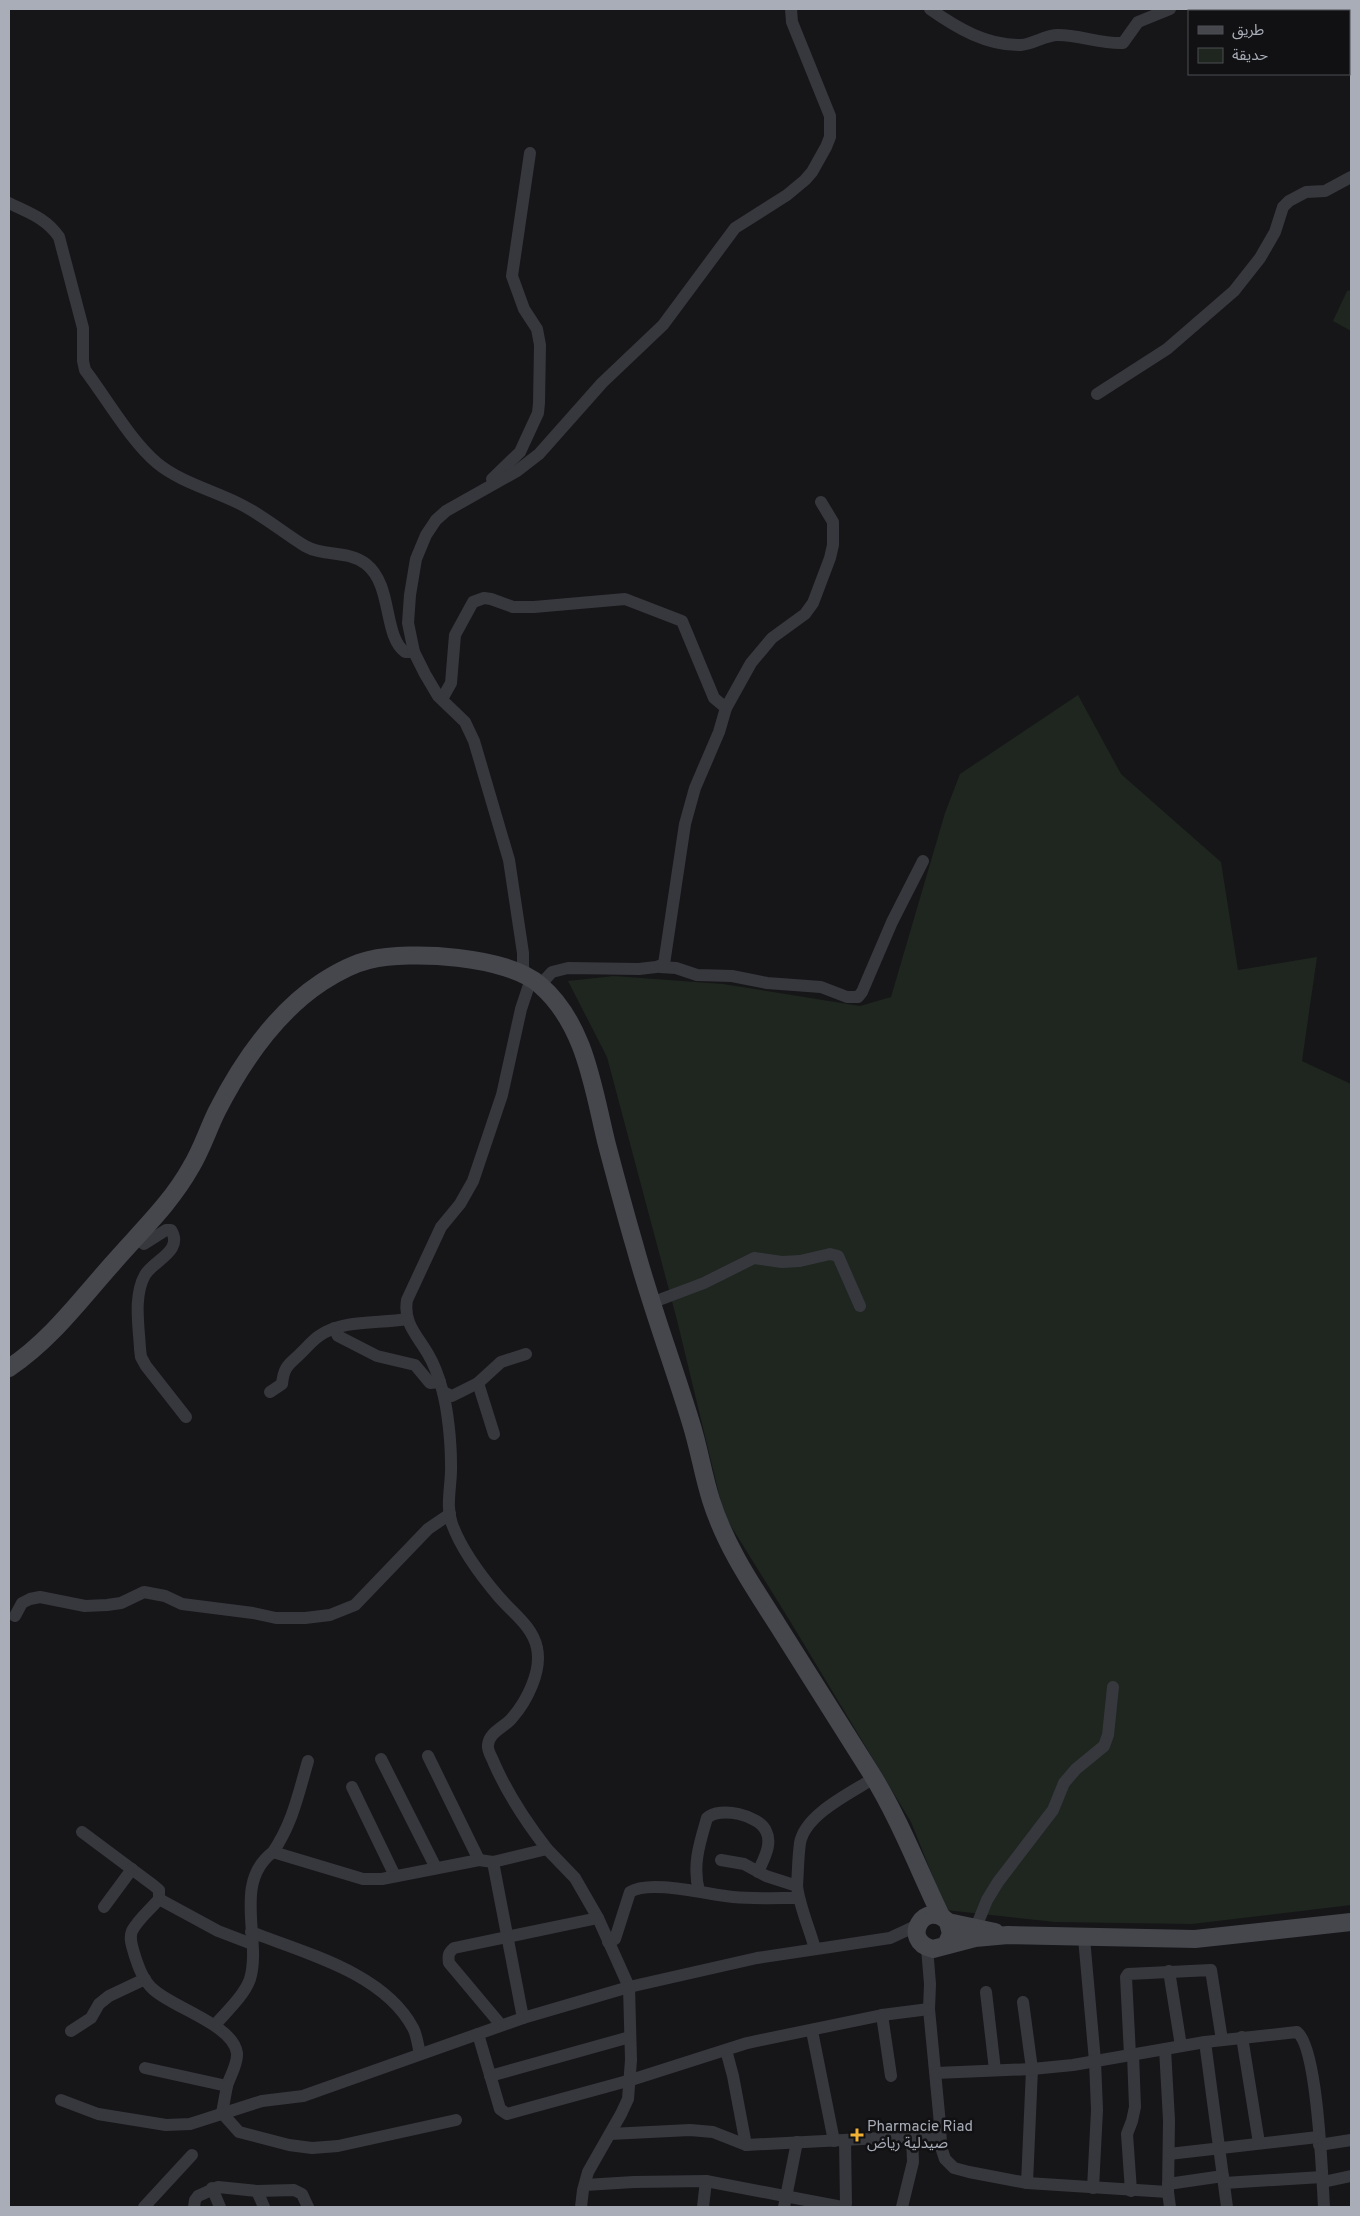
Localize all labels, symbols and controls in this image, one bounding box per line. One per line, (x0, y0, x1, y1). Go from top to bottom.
legend (1188, 10, 1350, 75)
text: طريق (1232, 22, 1264, 41)
text: حديقة (1232, 47, 1268, 66)
place label: Pharmacie Riad صيدلية رياض (867, 2118, 973, 2154)
marker: Pharmacie Riad صيدلية رياض (851, 2129, 863, 2141)

